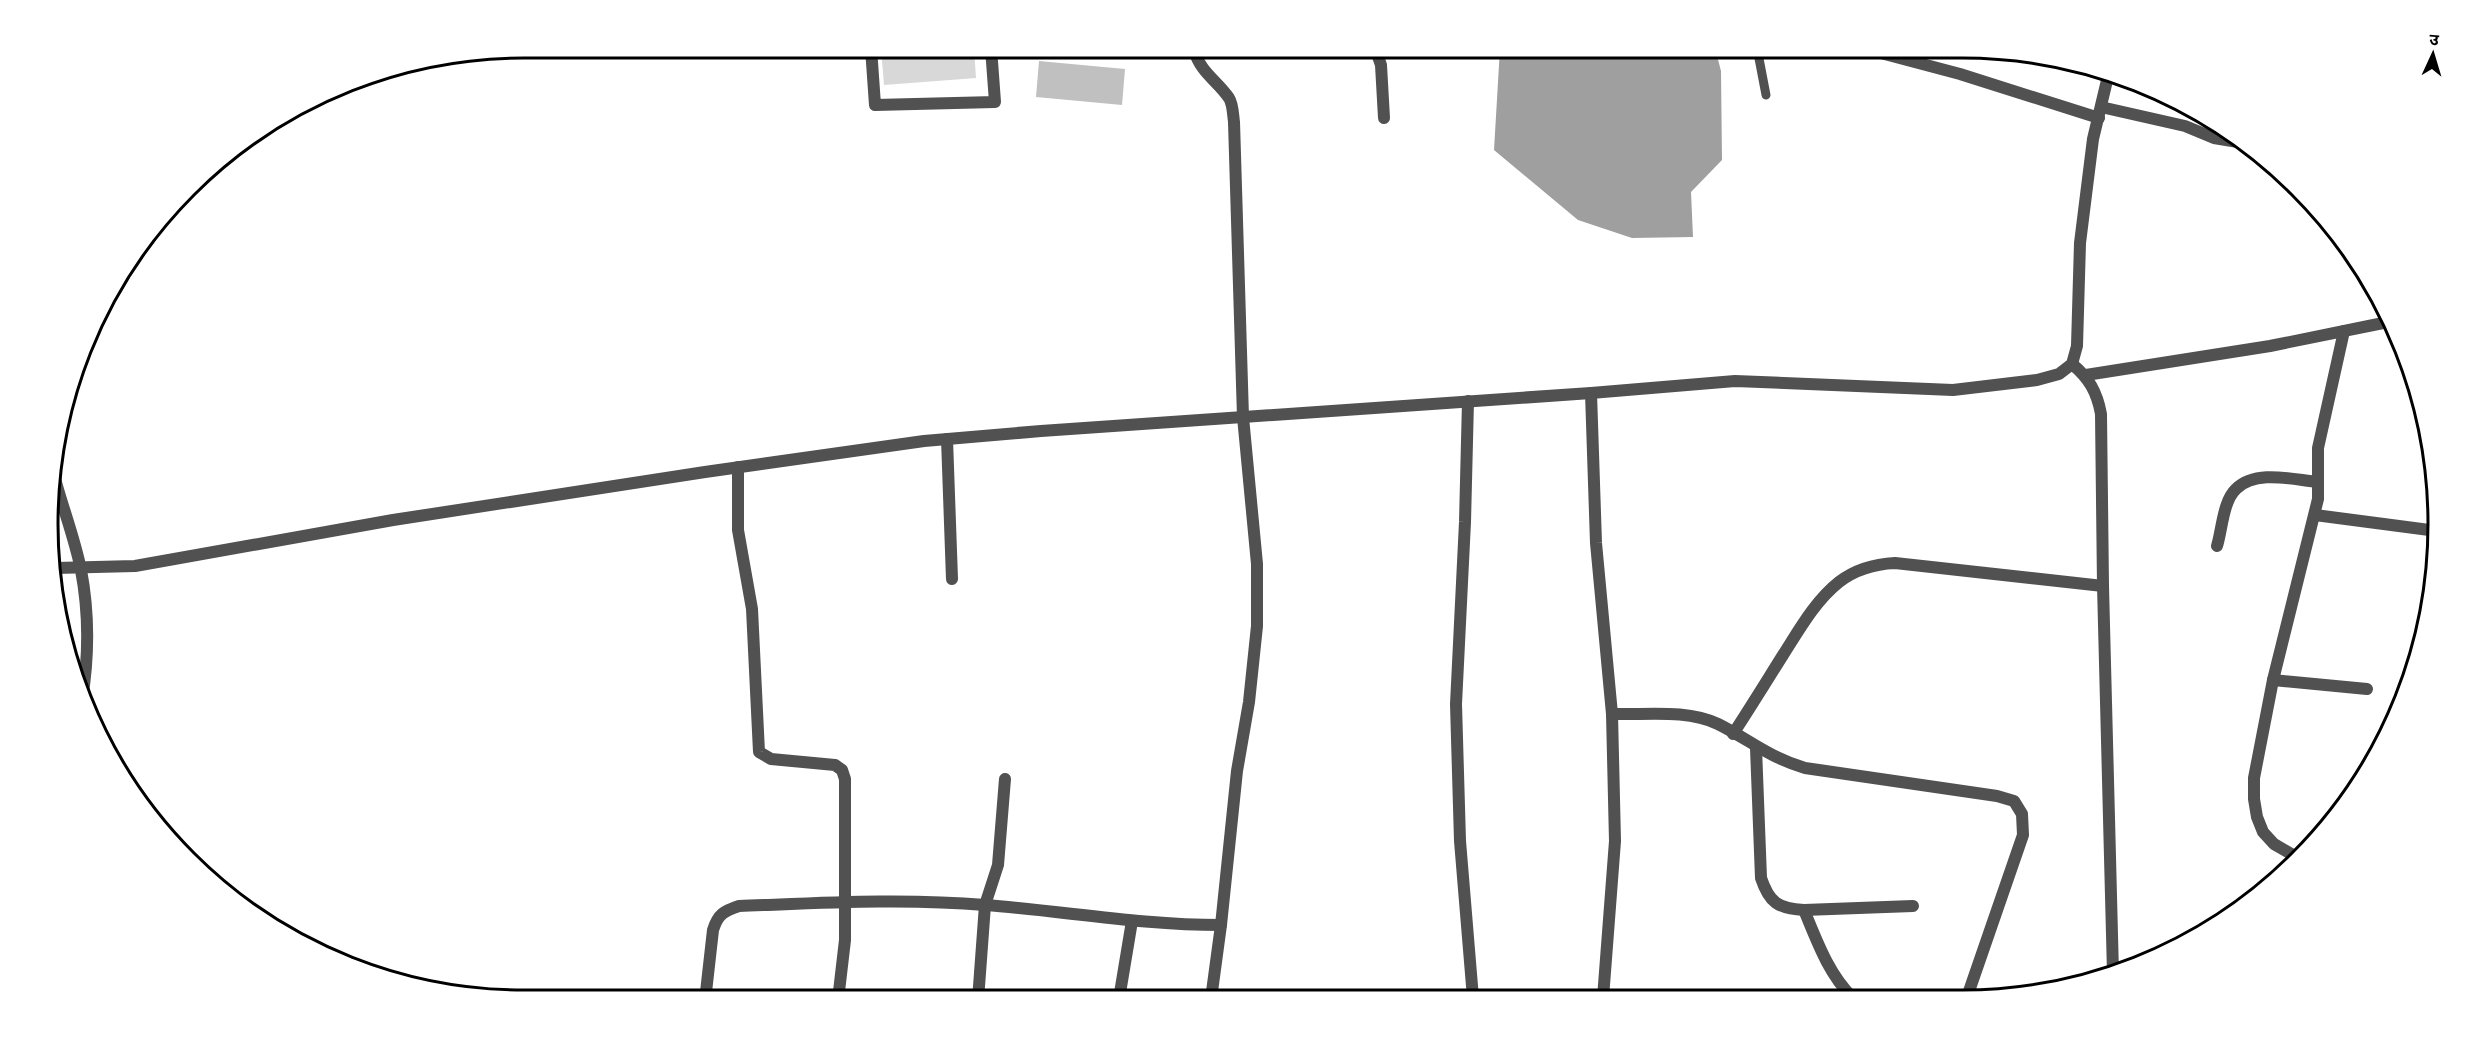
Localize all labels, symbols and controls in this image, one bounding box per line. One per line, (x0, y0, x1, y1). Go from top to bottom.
north arrow (2403, 24, 2463, 84)
text: उ (2429, 31, 2440, 50)

